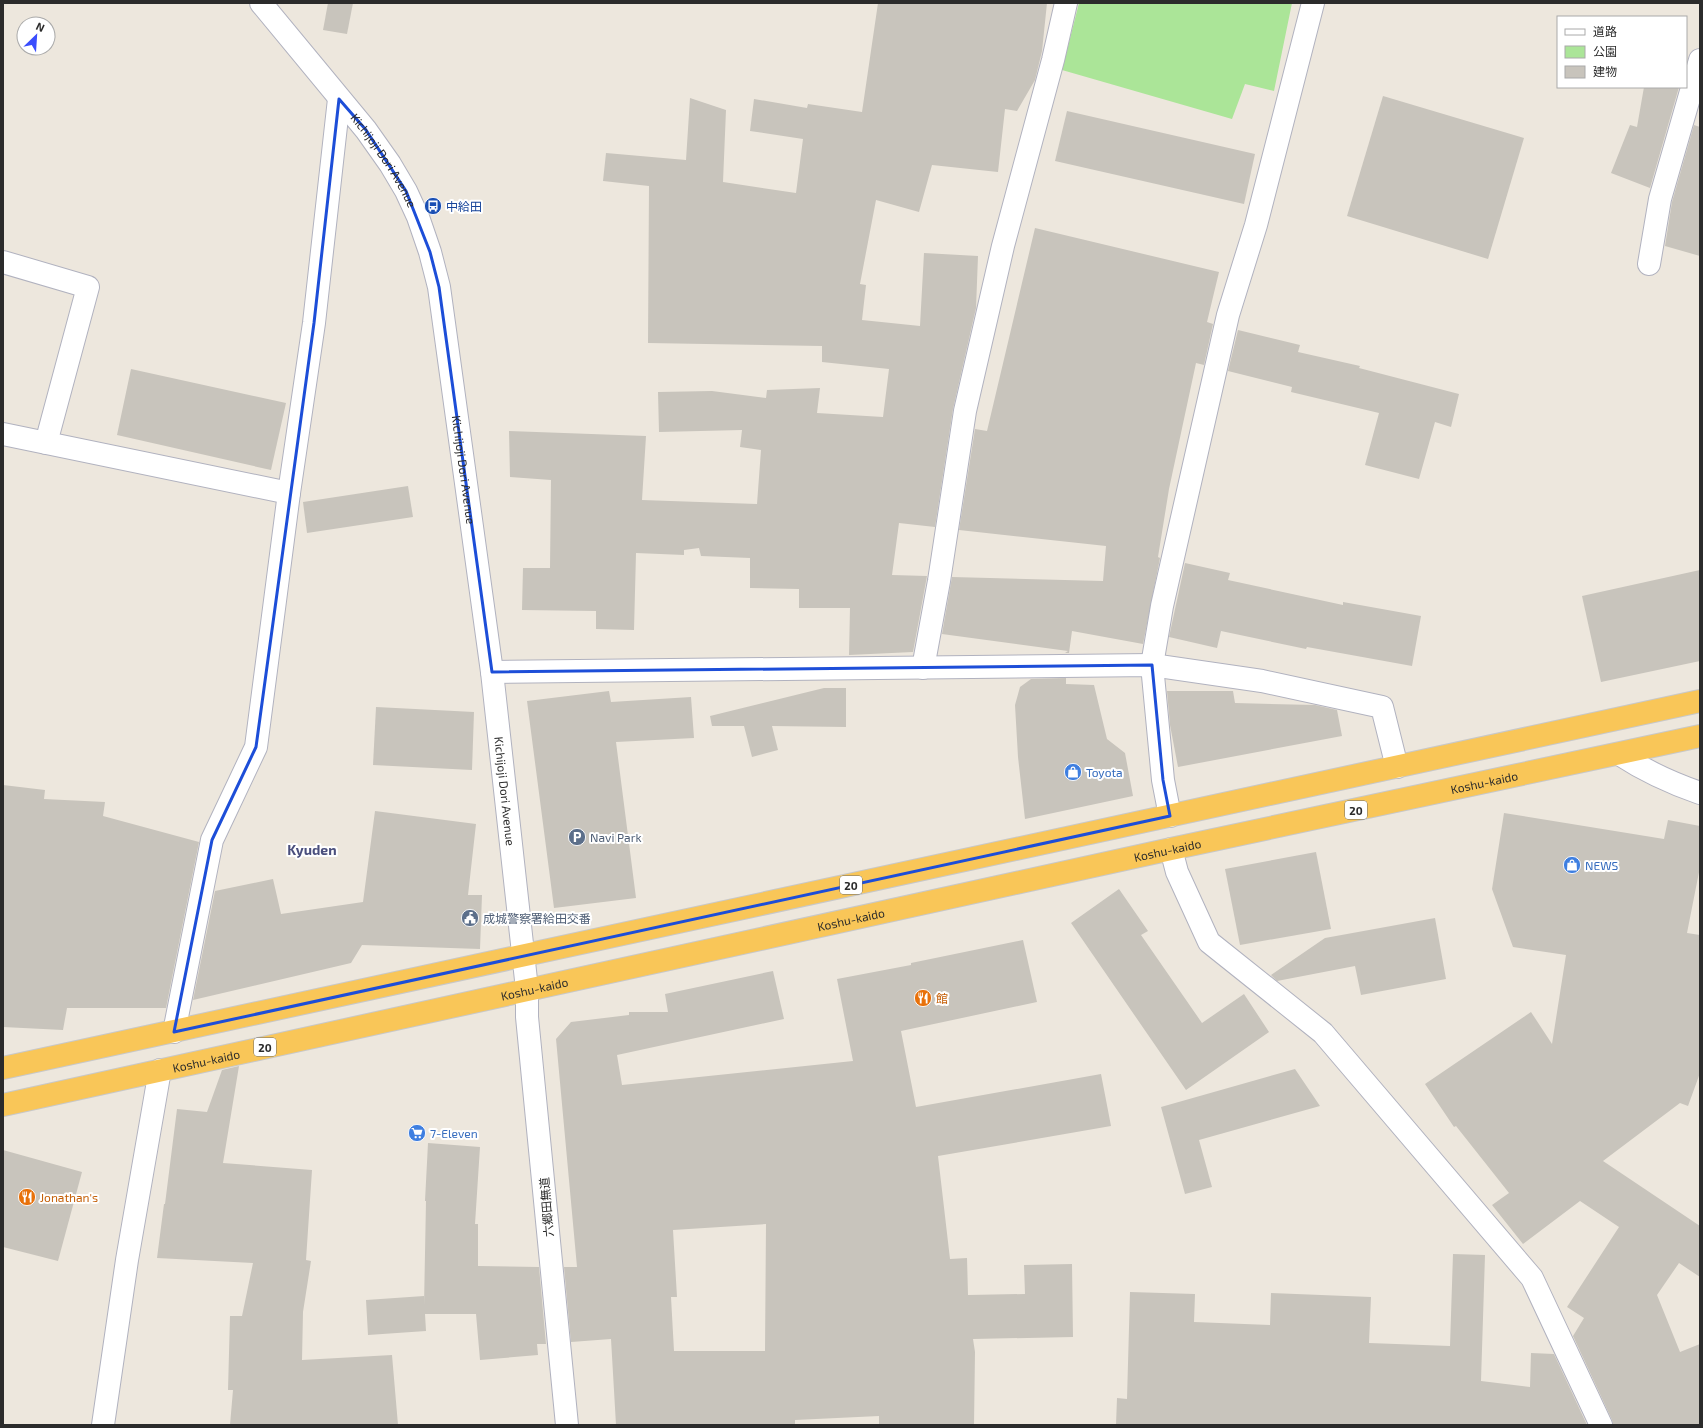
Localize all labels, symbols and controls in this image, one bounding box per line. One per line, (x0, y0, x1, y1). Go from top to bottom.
north arrow (16, 16, 56, 56)
legend (1557, 16, 1687, 88)
text: N (34, 19, 47, 34)
text: 道路 (1593, 24, 1617, 38)
text: 公園 (1593, 44, 1617, 58)
text: 建物 (1593, 64, 1617, 78)
street label: Kichijoji Dori Avenue (348, 110, 420, 209)
bus stop icon: 中給田 (423, 196, 443, 216)
place label: 中給田 (446, 199, 482, 213)
street label: Kichijoji Dori Avenue (450, 414, 479, 525)
street label: Kichijoji Dori Avenue (492, 736, 518, 846)
shop icon: Toyota (1063, 762, 1083, 782)
place label: Toyota (1086, 765, 1123, 779)
street label: Koshu-kaido (1449, 768, 1519, 796)
road number: 20 (1345, 801, 1367, 819)
parking icon: Navi Park (567, 827, 587, 847)
place label: Navi Park (590, 830, 642, 844)
street label: Koshu-kaido (1132, 836, 1202, 864)
district label: Kyuden (287, 841, 337, 858)
shop icon: NEWS (1562, 855, 1582, 875)
place label: NEWS (1585, 858, 1619, 872)
road number: 20 (840, 876, 862, 894)
street label: Koshu-kaido (816, 905, 886, 933)
public building icon: 成城警察署給田交番 (460, 908, 480, 928)
place label: 成城警察署給田交番 (483, 911, 591, 925)
street label: Koshu-kaido (499, 974, 570, 1003)
restaurant icon: 館 (913, 988, 933, 1008)
place label: 館 (936, 991, 948, 1005)
road number: 20 (254, 1038, 276, 1056)
street label: Koshu-kaido (171, 1046, 241, 1075)
supermarket icon: 7-Eleven (407, 1123, 427, 1143)
place label: 7-Eleven (430, 1126, 478, 1140)
street label: 六郷田無道 (536, 1176, 556, 1238)
restaurant icon: Jonathan's (17, 1187, 37, 1207)
place label: Jonathan's (40, 1190, 98, 1204)

